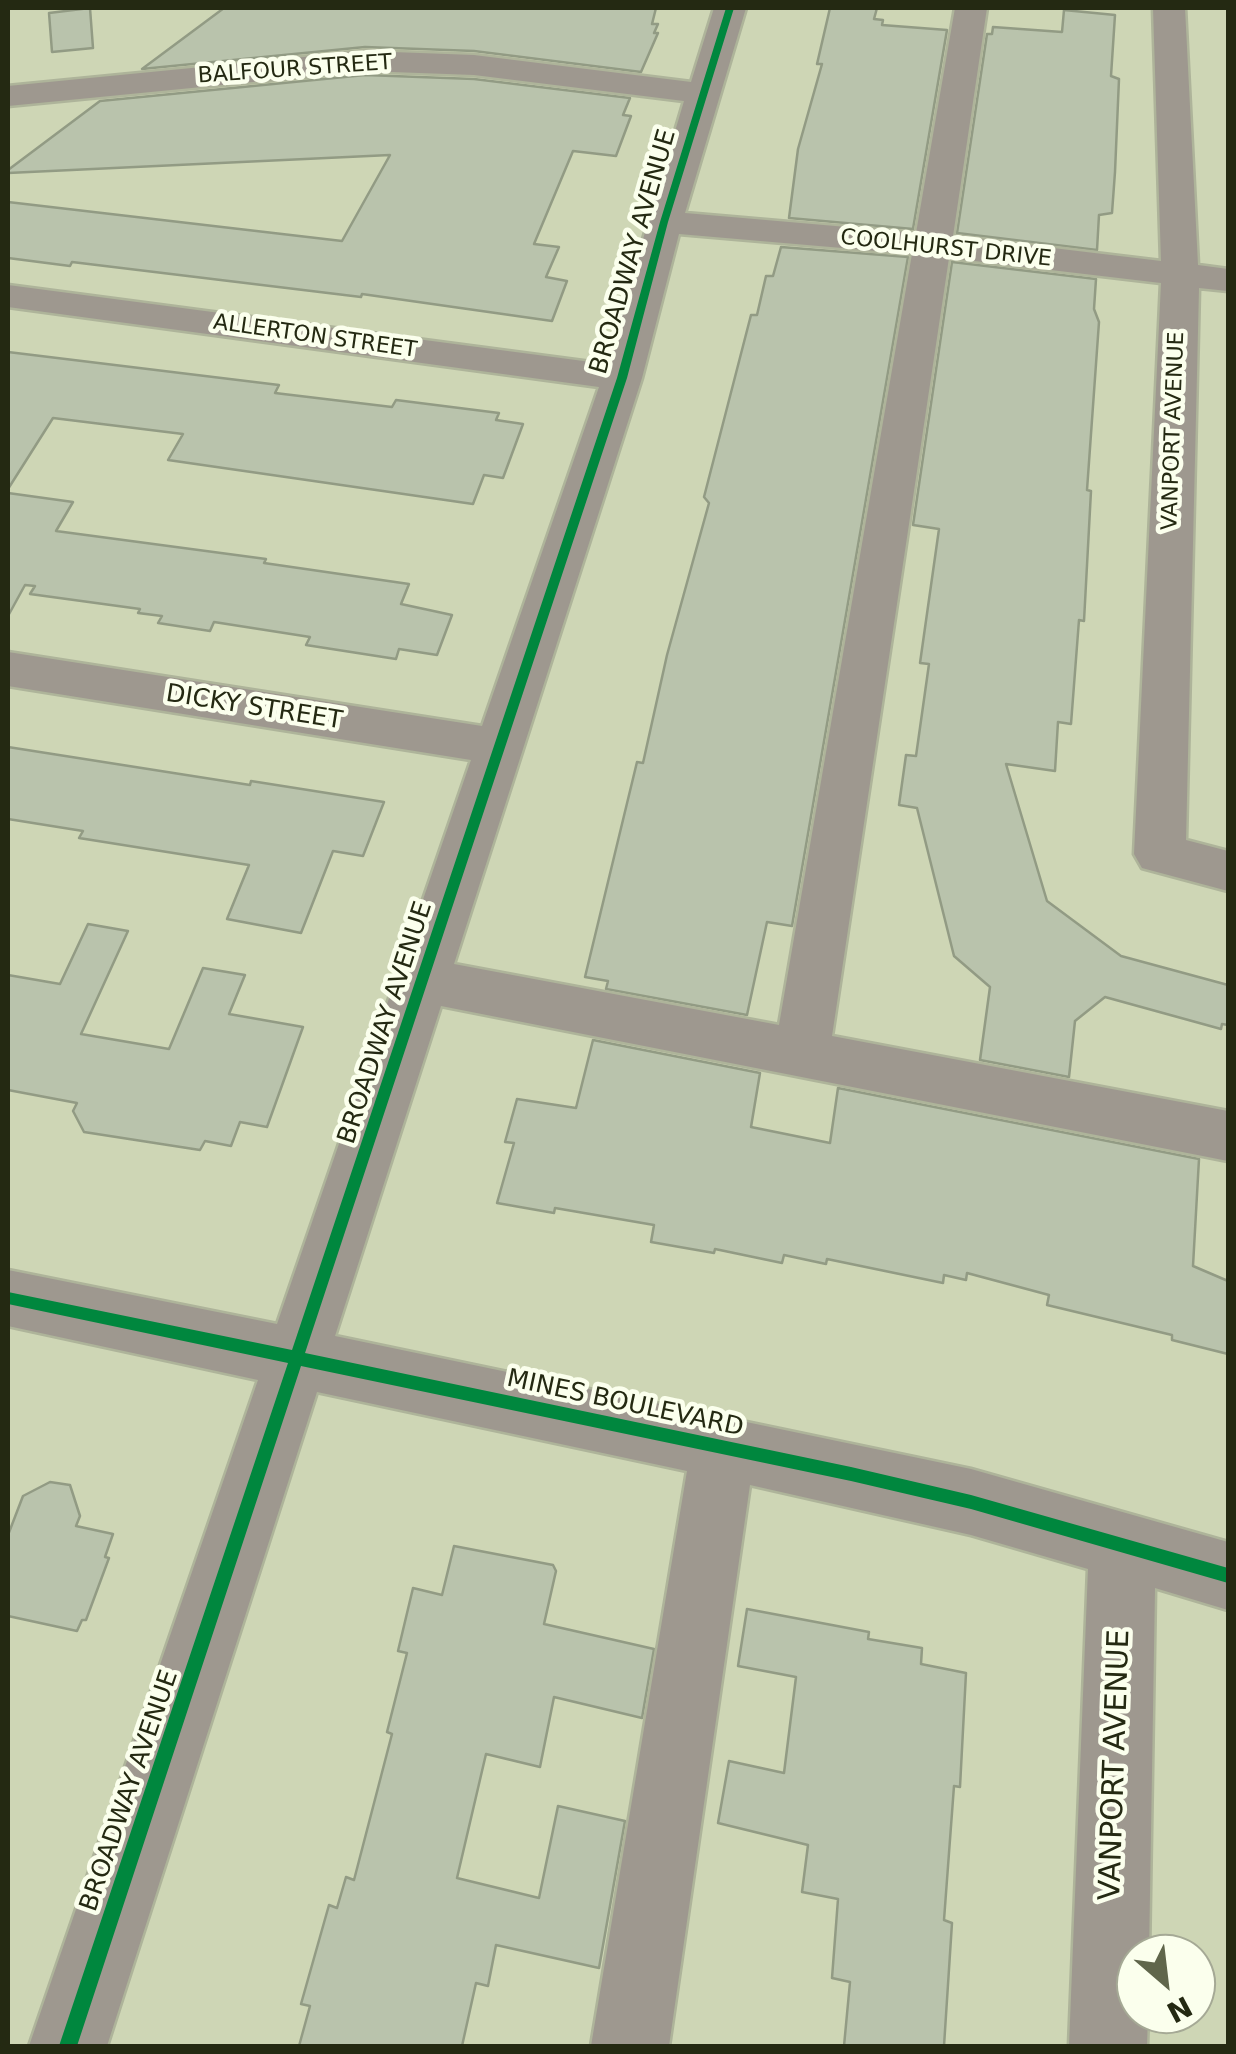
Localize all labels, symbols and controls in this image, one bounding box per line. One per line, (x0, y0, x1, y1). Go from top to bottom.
street label: BALFOUR STREET (197, 50, 393, 90)
street label: BROADWAY AVENUE (585, 126, 683, 378)
street label: COOLHURST DRIVE (839, 225, 1053, 273)
street label: ALLERTON STREET (212, 310, 418, 364)
street label: VANPORT AVENUE (1157, 331, 1191, 531)
street label: DICKY STREET (164, 679, 344, 737)
street label: BROADWAY AVENUE (333, 898, 439, 1148)
street label: MINES BOULEVARD (504, 1364, 746, 1444)
street label: VANPORT AVENUE (1093, 1629, 1139, 1901)
street label: BROADWAY AVENUE (75, 1666, 185, 1916)
north arrow (1116, 1934, 1216, 2034)
text: N (1161, 1989, 1197, 2029)

